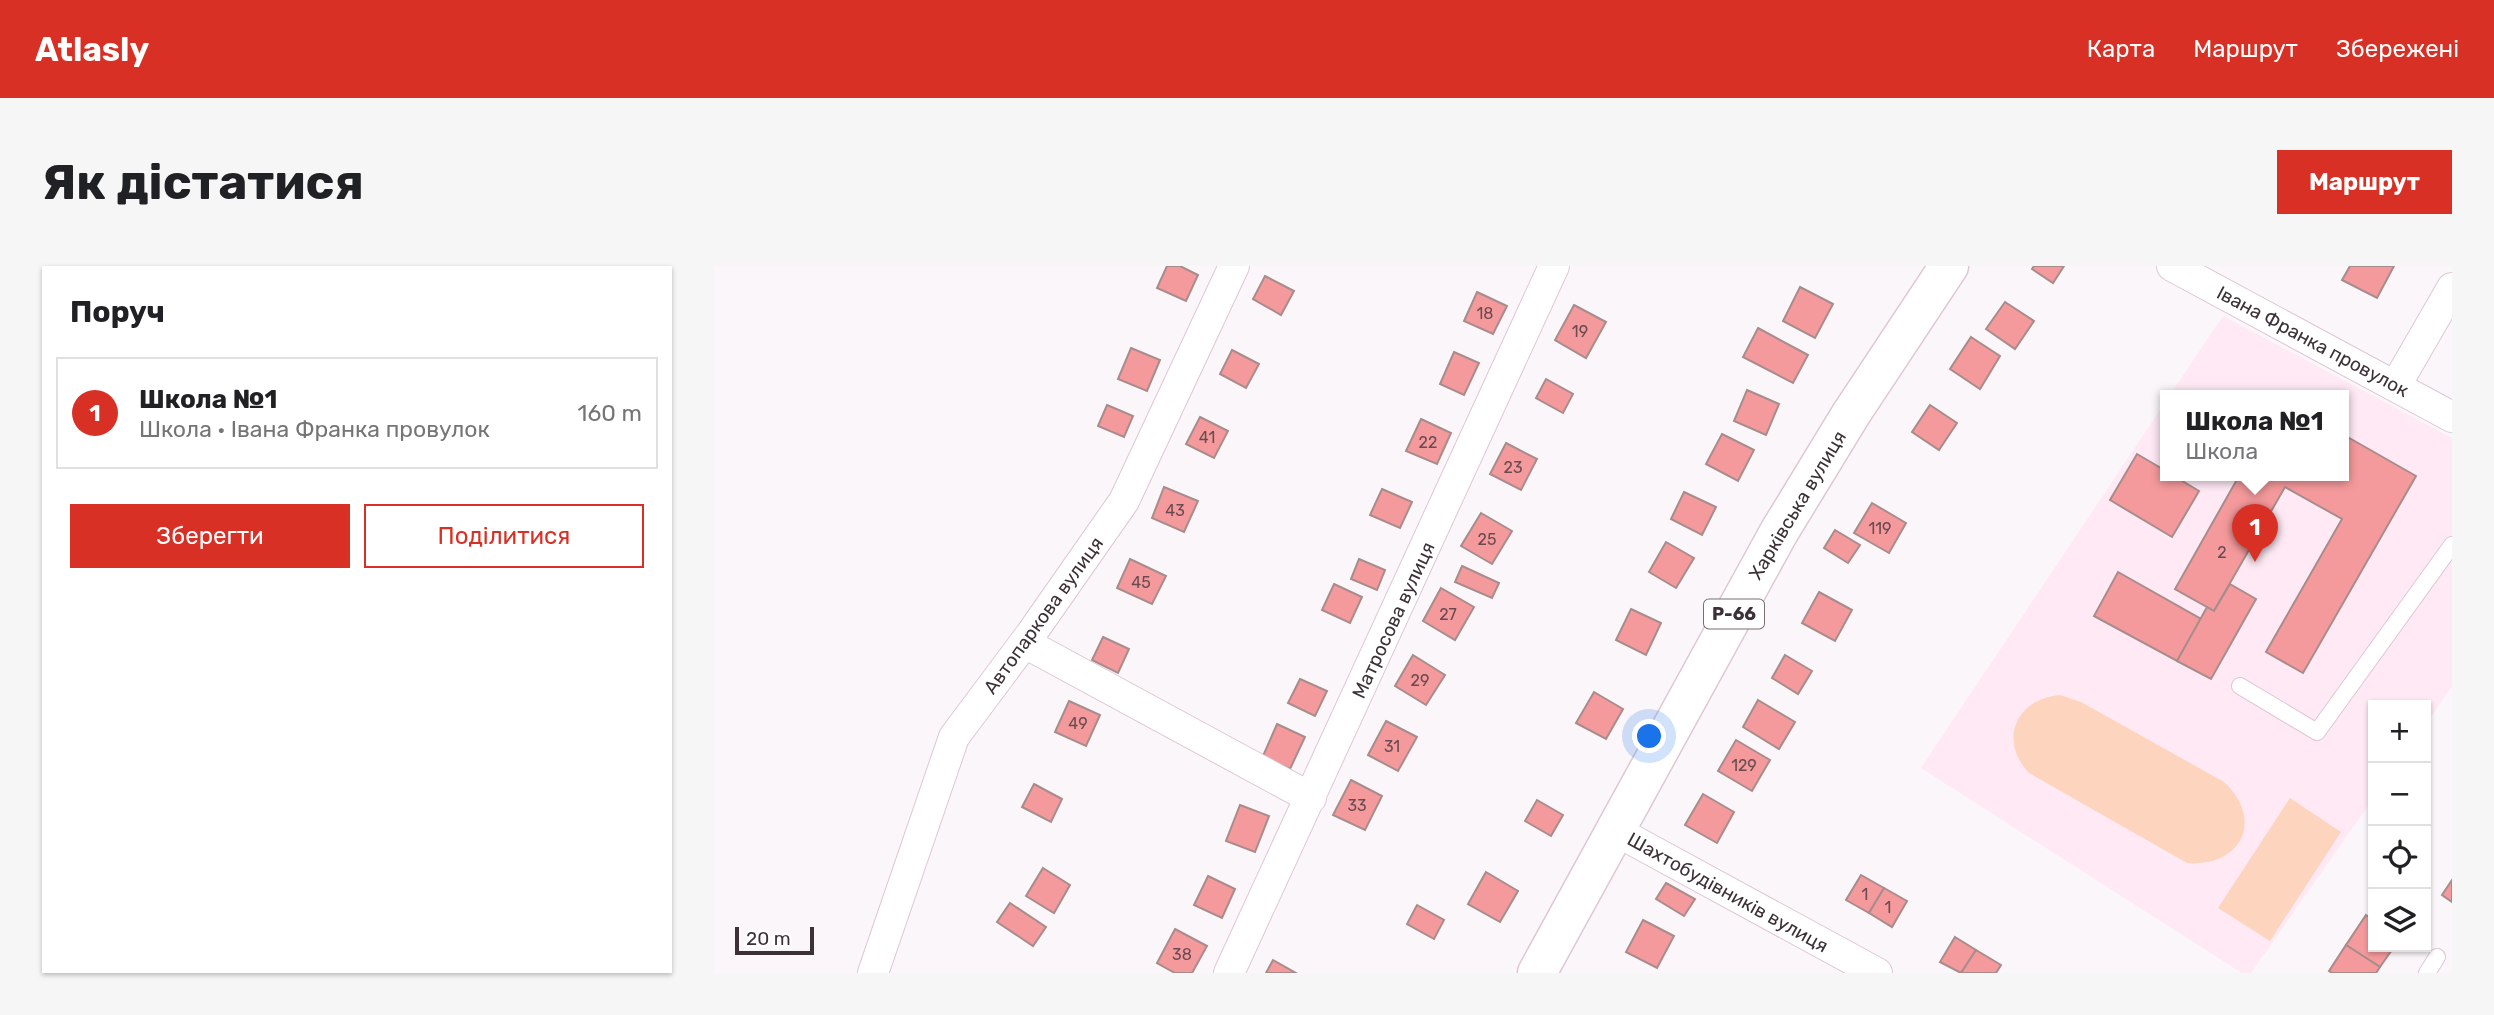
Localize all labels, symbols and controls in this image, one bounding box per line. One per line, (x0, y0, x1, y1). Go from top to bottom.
text: Atlasly (35, 30, 149, 69)
text: Карта (2087, 35, 2155, 63)
text: Маршрут (2193, 35, 2298, 63)
text: Збережені (2336, 35, 2459, 63)
button: Маршрут (2277, 150, 2452, 214)
text: Як дістатися (42, 153, 364, 211)
street label: Івана Франка провулок (2213, 281, 2413, 402)
text: Поруч (70, 294, 165, 330)
house number: 18 (1476, 304, 1494, 323)
house number: 19 (1572, 322, 1588, 341)
text: Школа №1 (139, 384, 277, 415)
popup (2160, 390, 2349, 481)
text: 1 (89, 399, 101, 427)
text: 160 m (578, 399, 642, 427)
text: Школа №1 (2185, 406, 2324, 437)
text: Школа · Івана Франка провулок (139, 415, 490, 443)
street label: Харківська вулиця (1744, 427, 1851, 584)
house number: 41 (1199, 428, 1215, 447)
house number: 22 (1419, 433, 1437, 452)
text: Школа (2185, 437, 2258, 465)
house number: 23 (1503, 458, 1523, 477)
house number: 43 (1165, 501, 1185, 520)
button: Зберегти (70, 504, 350, 568)
button: Поділитися (364, 504, 644, 568)
pin: 1 (2232, 504, 2278, 562)
house number: 119 (1868, 519, 1892, 538)
house number: 25 (1478, 530, 1496, 549)
street label: Автопаркова вулиця (979, 532, 1108, 698)
street label: Матросова вулиця (1347, 538, 1440, 702)
house number: 2 (2217, 543, 2227, 562)
house number: 45 (1131, 573, 1151, 592)
road number: Р-66 (1704, 600, 1764, 628)
house number: 27 (1439, 605, 1457, 624)
house number: 29 (1411, 671, 1429, 690)
map controls (2368, 700, 2431, 952)
button: + (2368, 700, 2431, 763)
house number: 49 (1068, 714, 1088, 733)
your location (1632, 719, 1666, 753)
house number: 31 (1384, 737, 1400, 756)
house number: 129 (1731, 756, 1757, 775)
button: − (2368, 763, 2431, 826)
house number: 33 (1347, 796, 1367, 815)
button: locate (2368, 826, 2431, 889)
street label: Шахтобудівників вулиця (1623, 828, 1832, 957)
house number: 1 (1862, 885, 1868, 904)
button: layers (2368, 889, 2431, 952)
house number: 1 (1885, 898, 1891, 917)
scale bar (735, 924, 814, 956)
text: 20 m (746, 927, 791, 950)
house number: 38 (1172, 945, 1192, 964)

